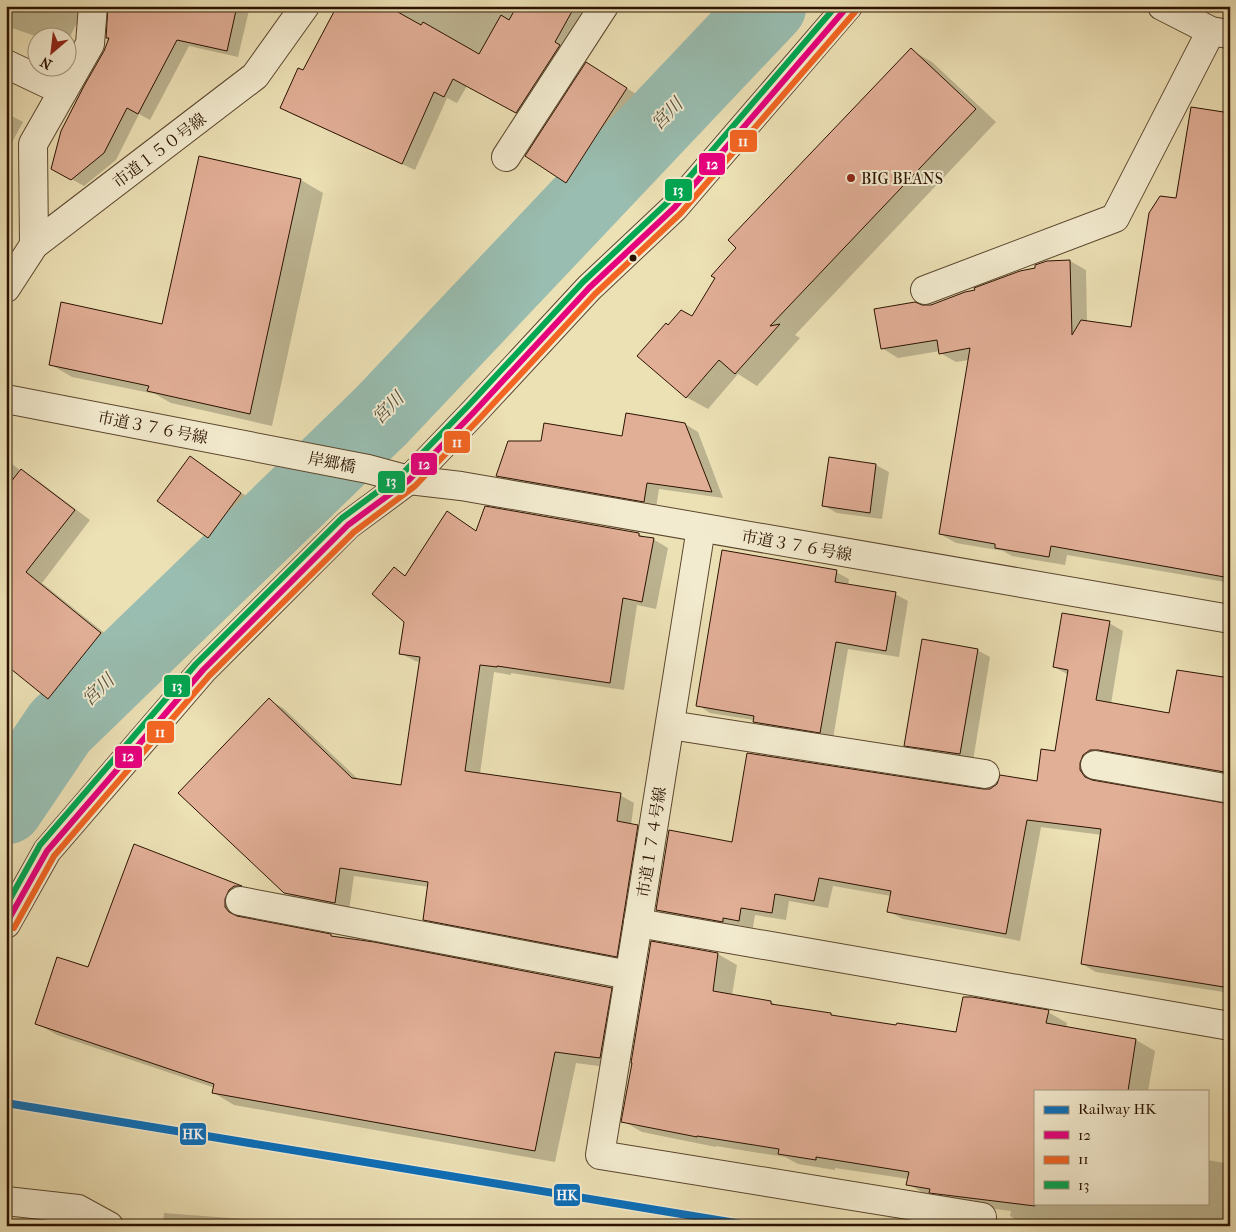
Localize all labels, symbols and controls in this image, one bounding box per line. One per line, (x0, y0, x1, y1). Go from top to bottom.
north arrow (28, 28, 78, 78)
text: N (37, 53, 55, 73)
water label: 宮川 (647, 93, 689, 135)
street label: 市道１５０号線 (109, 109, 210, 192)
line badge: 11 (729, 129, 758, 153)
text: 11 (738, 133, 748, 150)
line badge: 12 (698, 152, 726, 176)
text: 12 (706, 156, 718, 173)
place label: BIG BEANS (861, 169, 943, 188)
marker: BIG BEANS (845, 172, 857, 184)
line badge: 13 (664, 178, 693, 202)
text: 13 (673, 182, 684, 199)
unlabelled marker (628, 253, 638, 263)
water label: 宮川 (368, 387, 410, 429)
street label: 市道３７６号線 (96, 407, 210, 448)
line badge: 11 (443, 430, 471, 454)
text: 11 (452, 434, 462, 451)
street label: 岸郷橋 (307, 449, 357, 476)
line badge: 12 (410, 452, 438, 476)
text: 12 (418, 456, 430, 473)
line badge: 13 (377, 470, 406, 494)
text: 13 (386, 473, 397, 490)
street label: 市道３７６号線 (740, 526, 854, 565)
water label: 宮川 (78, 669, 120, 710)
line badge: 13 (163, 674, 191, 698)
text: 13 (172, 678, 183, 695)
line badge: 11 (146, 720, 175, 744)
text: 11 (155, 724, 165, 741)
line badge: 12 (114, 745, 143, 769)
text: 12 (122, 748, 134, 765)
street label: 市道１７４号線 (633, 785, 670, 899)
legend (1034, 1090, 1208, 1204)
text: Railway HK (1078, 1100, 1157, 1118)
line badge: HK (179, 1122, 207, 1146)
text: HK (182, 1126, 204, 1143)
text: 12 (1078, 1126, 1091, 1144)
text: 11 (1078, 1150, 1089, 1168)
text: 13 (1078, 1176, 1090, 1194)
line badge: HK (553, 1183, 581, 1207)
text: HK (556, 1187, 578, 1204)

